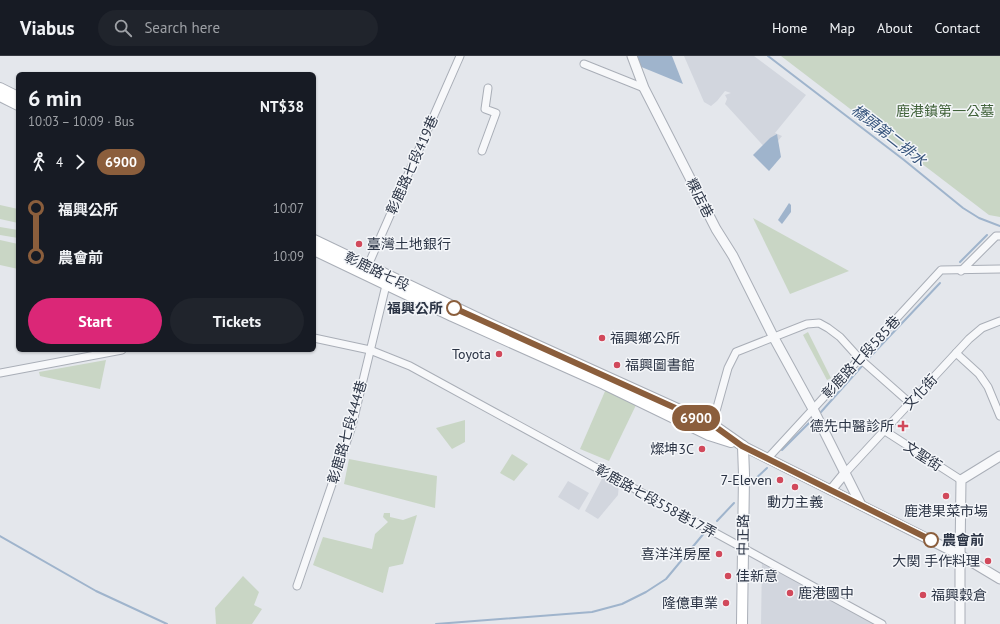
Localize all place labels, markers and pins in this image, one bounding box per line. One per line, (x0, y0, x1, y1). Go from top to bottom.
place label: 臺灣土地銀行 (367, 235, 451, 253)
marker: 臺灣土地銀行 (354, 239, 364, 249)
place label: 福興公所 (387, 299, 443, 317)
marker: 福興公所 (446, 300, 462, 316)
place label: 福興鄉公所 (610, 329, 680, 347)
marker: 福興鄉公所 (597, 333, 607, 343)
place label: Toyota (452, 345, 491, 363)
marker: Toyota (494, 349, 504, 359)
place label: 福興圖書館 (625, 356, 695, 374)
marker: 福興圖書館 (612, 360, 622, 370)
place label: 德先中醫診所 (810, 417, 894, 435)
marker: 德先中醫診所 (897, 420, 909, 432)
place label: 燦坤3C (650, 440, 694, 458)
marker: 燦坤3C (697, 444, 707, 454)
place label: 7-Eleven (720, 471, 772, 489)
marker: 7-Eleven (775, 475, 785, 485)
marker: 動力主義 (790, 482, 800, 492)
marker: 鹿港果菜市場 (941, 491, 951, 501)
place label: 動力主義 (767, 493, 823, 511)
place label: 鹿港果菜市場 (904, 502, 988, 520)
place label: 農會前 (942, 531, 984, 549)
marker: 農會前 (923, 532, 939, 548)
place label: 喜洋洋房屋 (641, 545, 711, 563)
marker: 喜洋洋房屋 (714, 549, 724, 559)
place label: 大関 手作料理 (892, 552, 980, 570)
marker: 大関 手作料理 (983, 556, 993, 566)
place label: 佳新意 (736, 567, 778, 585)
marker: 佳新意 (723, 571, 733, 581)
place label: 鹿港國中 (798, 584, 854, 602)
place label: 福興穀倉 (931, 586, 987, 604)
marker: 鹿港國中 (785, 588, 795, 598)
marker: 福興穀倉 (918, 590, 928, 600)
place label: 隆億車業 (662, 594, 718, 612)
marker: 隆億車業 (721, 598, 731, 608)

